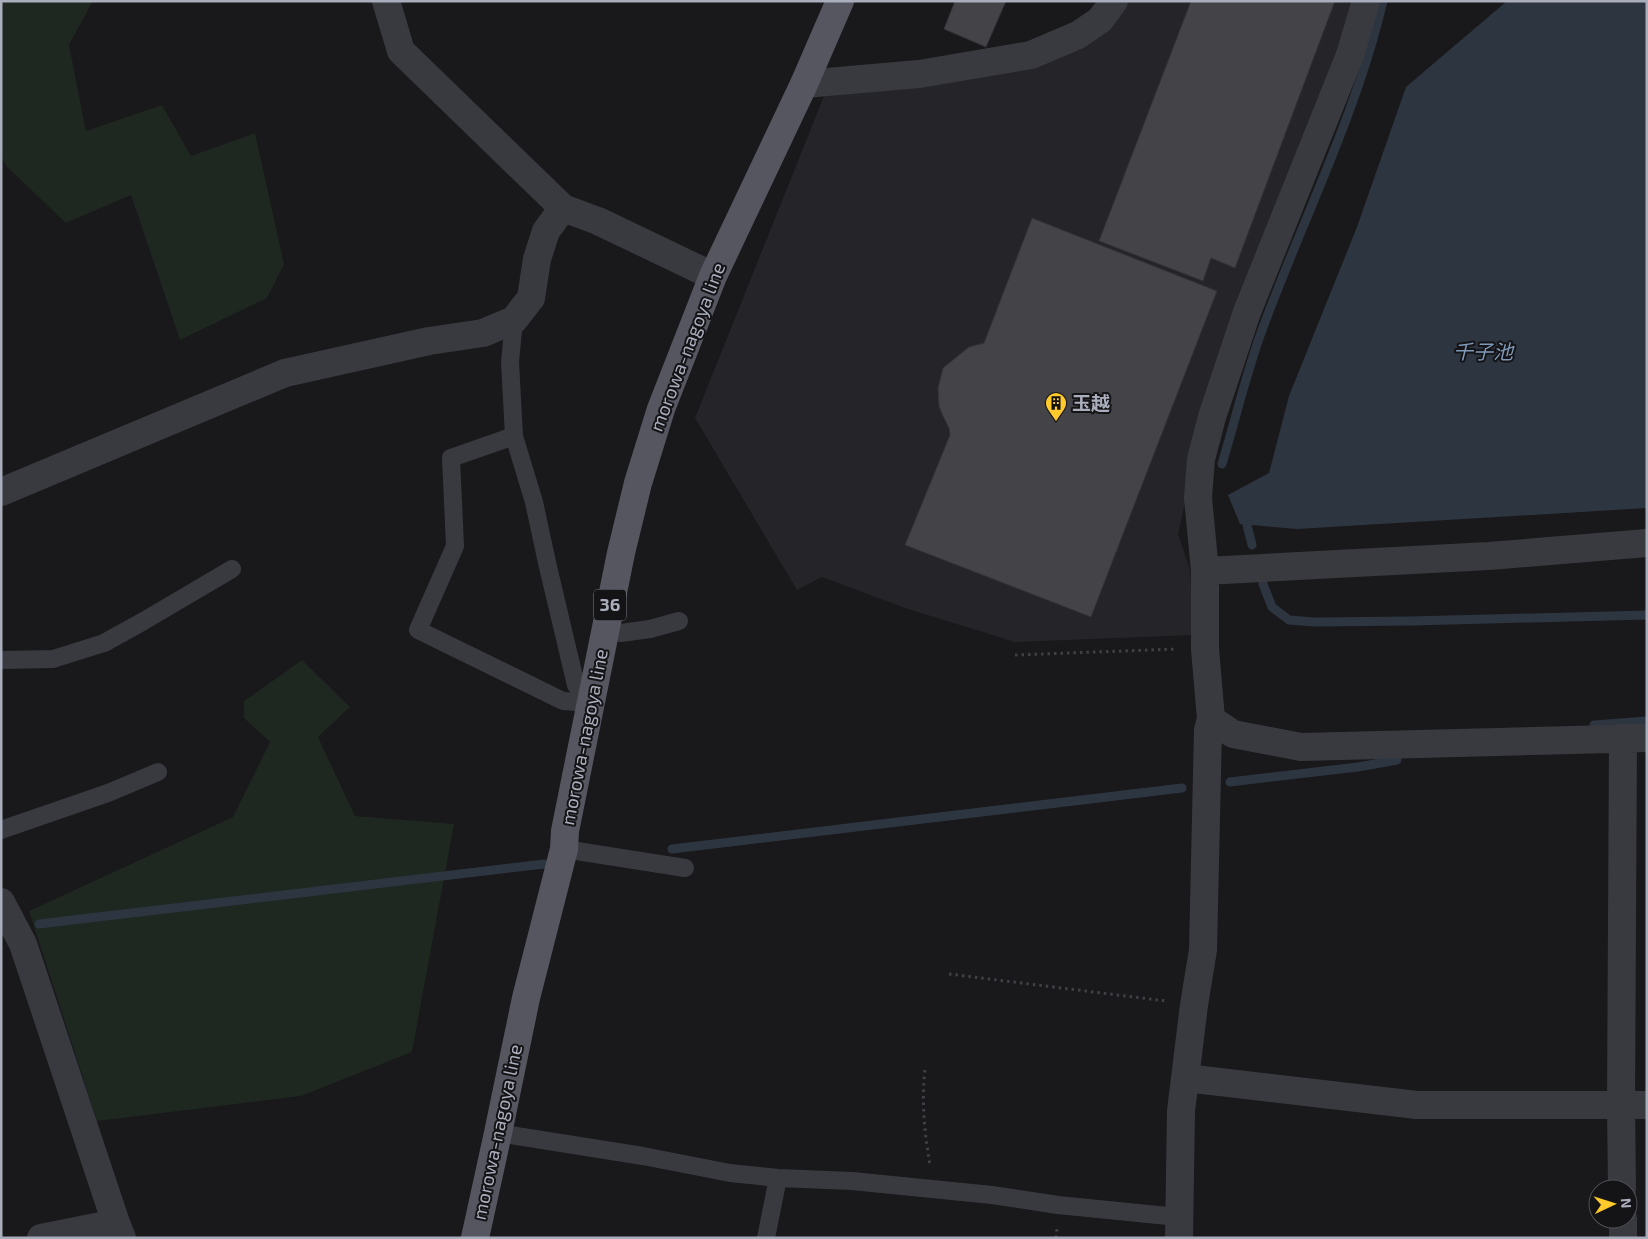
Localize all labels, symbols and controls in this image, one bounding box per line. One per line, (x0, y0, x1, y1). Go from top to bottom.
street label: morowa-nagoya line (644, 259, 729, 434)
water label: 千子池 (1453, 339, 1515, 363)
building icon: 玉越 (1044, 391, 1068, 422)
place label: 玉越 (1072, 391, 1110, 414)
road number: 36 (594, 590, 626, 620)
street label: morowa-nagoya line (555, 647, 612, 827)
street label: morowa-nagoya line (467, 1042, 526, 1222)
north arrow (1588, 1179, 1638, 1229)
text: N (1618, 1197, 1635, 1209)

